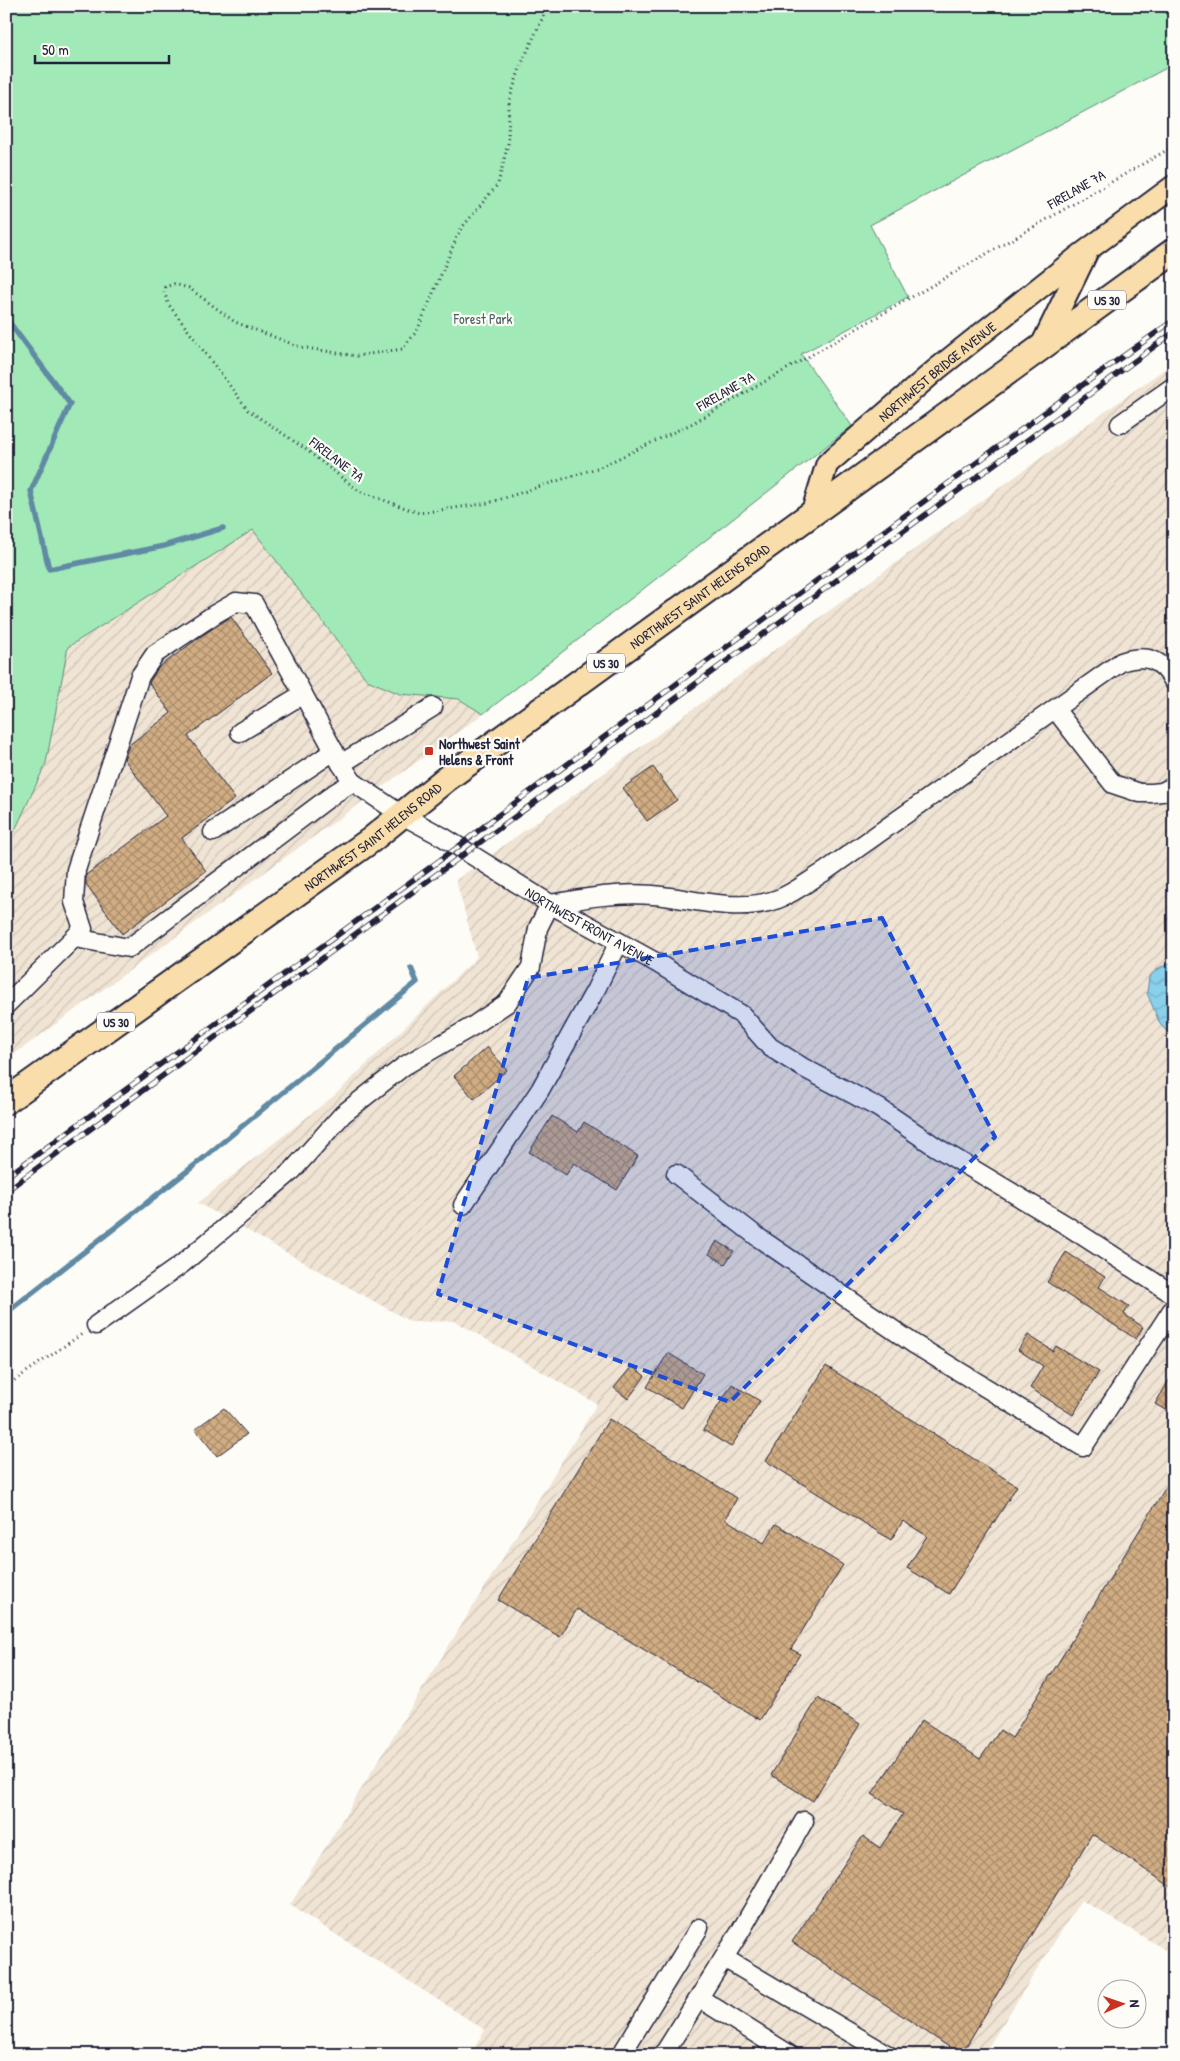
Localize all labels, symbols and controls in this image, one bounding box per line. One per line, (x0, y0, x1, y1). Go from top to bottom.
scale bar (35, 32, 169, 64)
text: 50 m (42, 39, 69, 60)
street label: FIRELANE 7A (1043, 165, 1108, 214)
road number: US 30 (1088, 290, 1126, 310)
park label: Forest Park (453, 309, 513, 328)
street label: NORTHWEST BRIDGE AVENUE (874, 317, 999, 425)
street label: FIRELANE 7A (692, 367, 757, 416)
street label: FIRELANE 7A (305, 432, 368, 486)
street label: NORTHWEST SAINT HELENS ROAD (625, 538, 773, 653)
road number: US 30 (587, 654, 625, 672)
place label: Northwest Saint Helens & Front (439, 734, 521, 769)
marker: Northwest Saint Helens & Front (423, 745, 435, 757)
street label: NORTHWEST SAINT HELENS ROAD (300, 777, 445, 895)
street label: NORTHWEST FRONT AVENUE (522, 882, 658, 969)
road number: US 30 (97, 1012, 135, 1032)
north arrow (1098, 1978, 1148, 2028)
text: N (1126, 1999, 1145, 2008)

